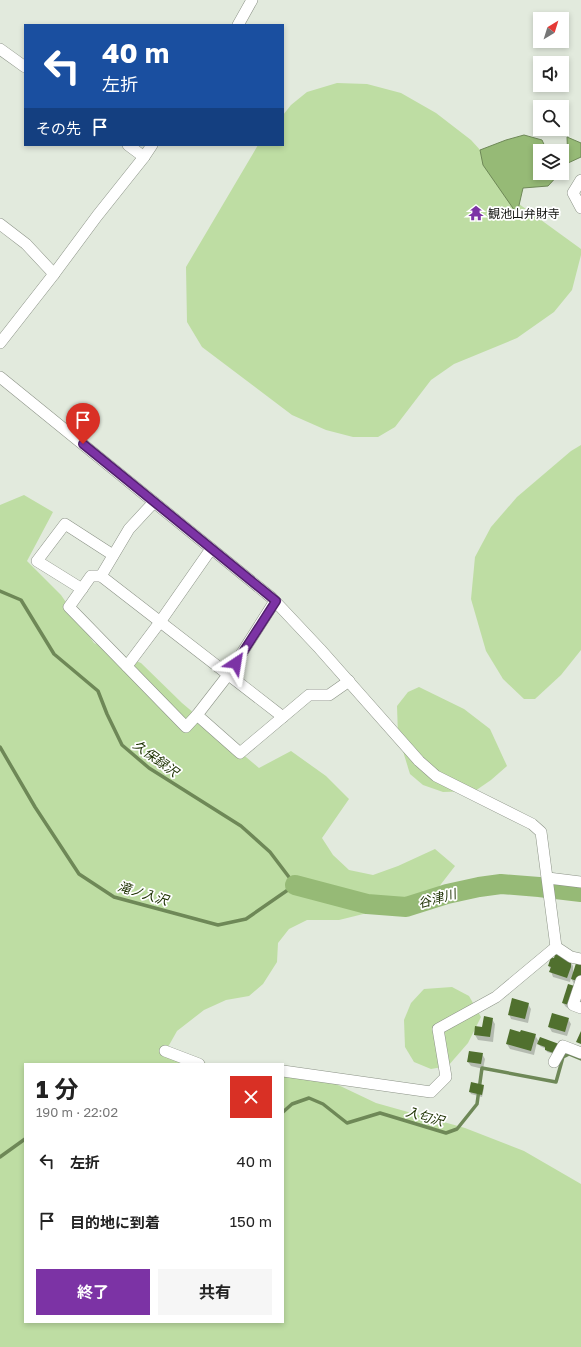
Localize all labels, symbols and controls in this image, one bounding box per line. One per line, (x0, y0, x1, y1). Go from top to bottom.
north arrow (533, 12, 569, 48)
map controls (533, 12, 569, 180)
text: 40 m (102, 36, 169, 69)
icon: left (36, 40, 88, 92)
button: sound (533, 56, 569, 92)
text: 左折 (102, 73, 138, 95)
button: search (533, 100, 569, 136)
icon: arrive (89, 116, 111, 138)
text: その先 (36, 119, 81, 137)
button: layers (533, 144, 569, 180)
temple icon: 観池山弁財寺 (467, 204, 485, 222)
place label: 観池山弁財寺 (488, 206, 560, 221)
pin (66, 403, 100, 444)
icon: arrive (72, 409, 94, 431)
position arrow (215, 642, 257, 684)
water label: 久保録沢 (130, 736, 183, 781)
water label: 滝ノ入沢 (116, 878, 172, 909)
water label: 谷津川 (416, 885, 460, 911)
text: 1 分 (36, 1074, 78, 1103)
button: close (230, 1076, 272, 1118)
water label: 入匂沢 (404, 1103, 448, 1130)
text: 190 m · 22:02 (36, 1104, 118, 1120)
icon: left (36, 1150, 58, 1172)
text: 40 m (237, 1152, 272, 1170)
text: 左折 (70, 1153, 100, 1171)
icon: arrive (36, 1210, 58, 1232)
text: 150 m (230, 1212, 272, 1230)
text: 目的地に到着 (70, 1213, 160, 1231)
button: 終了 (36, 1269, 150, 1315)
button: 共有 (158, 1269, 272, 1315)

